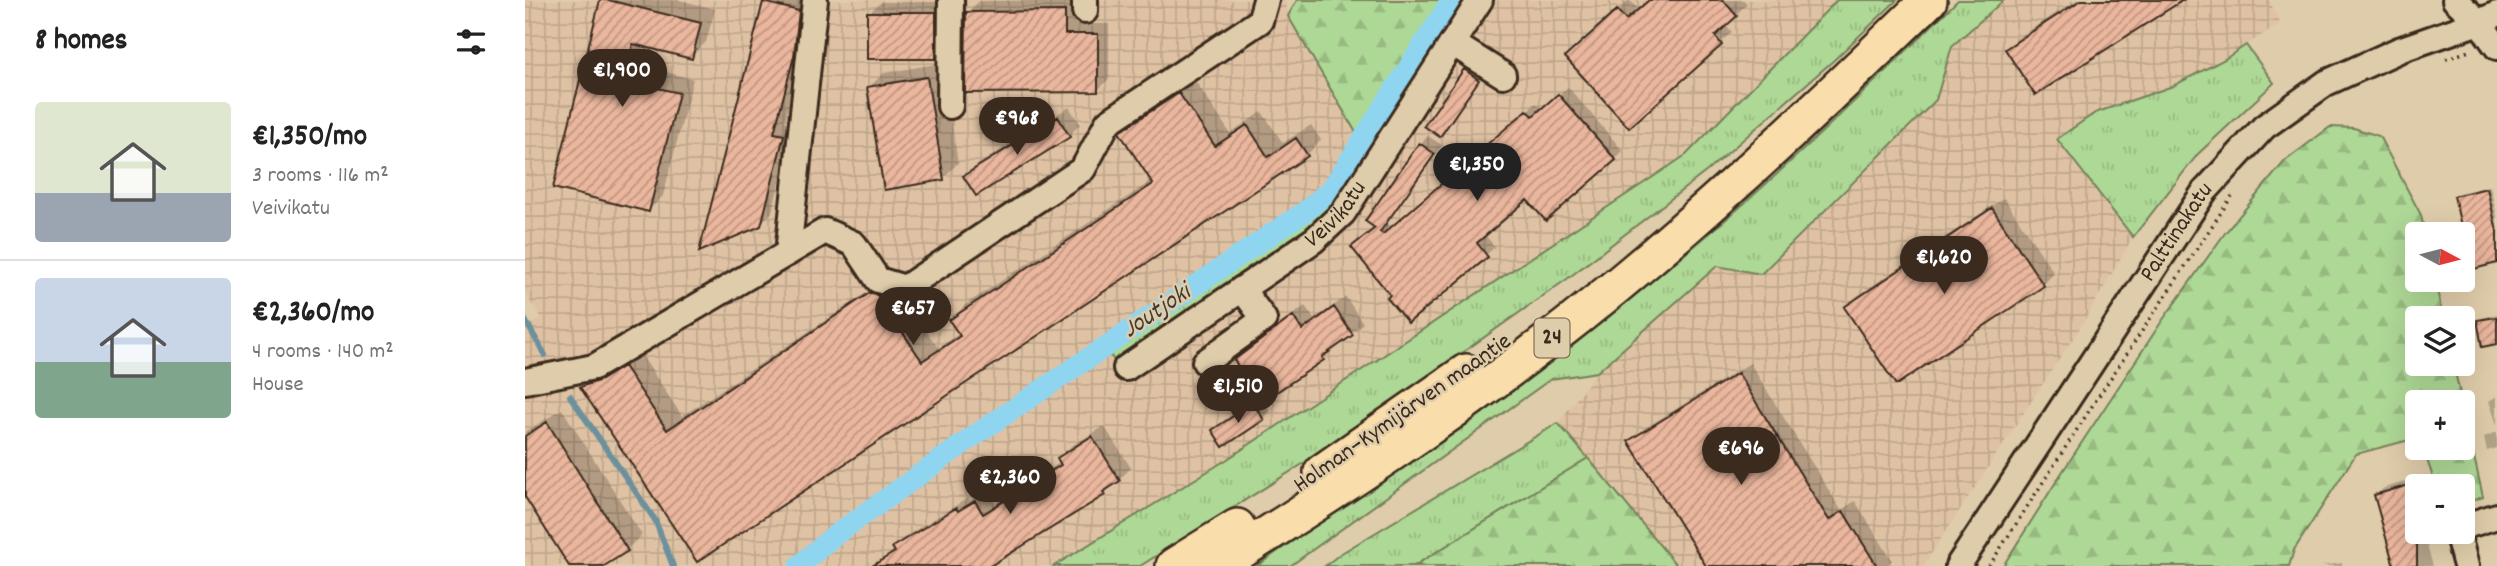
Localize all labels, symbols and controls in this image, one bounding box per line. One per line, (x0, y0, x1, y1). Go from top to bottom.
text: 8 homes (35, 21, 127, 64)
icon: filters (452, 23, 490, 61)
pin: €1,900 (565, 50, 679, 109)
text: €1,900 (593, 55, 651, 88)
pin: €968 (976, 97, 1058, 157)
text: €968 (995, 103, 1039, 136)
text: €1,350/mo (252, 117, 367, 160)
icon: home (91, 130, 175, 214)
pin: €1,350 (1420, 144, 1534, 203)
text: €1,350 (1449, 149, 1505, 182)
text: 3 rooms · 116 m² (252, 160, 389, 193)
street label: Veivikatu (1299, 175, 1376, 258)
street label: Palttinakatu (2132, 175, 2222, 289)
text: Veivikatu (252, 193, 330, 226)
north arrow (2405, 222, 2475, 292)
map controls (2405, 222, 2475, 544)
pin: €1,620 (1887, 236, 2001, 296)
text: €1,620 (1916, 242, 1972, 275)
water label: Joutjoki (1115, 273, 1202, 348)
pin: €657 (872, 288, 954, 347)
text: €2,360/mo (252, 293, 374, 336)
text: €657 (891, 293, 935, 326)
icon: home (91, 306, 175, 390)
button: layers (2405, 306, 2475, 376)
road number: 24 (1535, 318, 1569, 358)
street label: Holman–Kymijärven maantie (1287, 326, 1519, 502)
text: 4 rooms · 140 m² (252, 336, 394, 369)
pin: €1,510 (1181, 366, 1295, 425)
text: House (252, 369, 304, 402)
text: €1,510 (1213, 371, 1263, 404)
button: + (2405, 390, 2475, 460)
pin: €696 (1700, 428, 1782, 487)
text: €696 (1718, 433, 1764, 466)
pin: €2,360 (953, 456, 1067, 516)
text: €2,360 (979, 462, 1041, 495)
button: − (2405, 474, 2475, 544)

